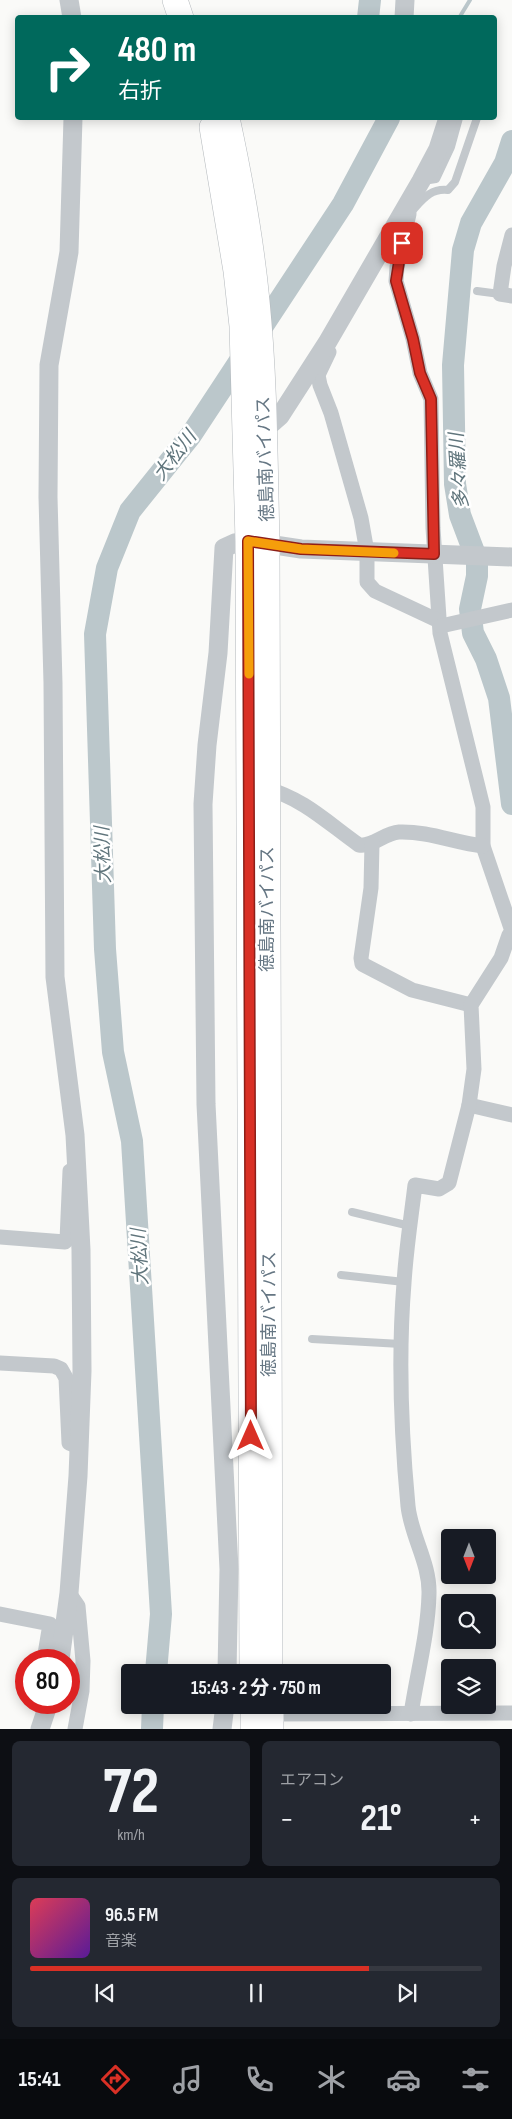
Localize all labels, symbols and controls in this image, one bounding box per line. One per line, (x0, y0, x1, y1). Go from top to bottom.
text: 480 m (118, 29, 196, 72)
icon: right (35, 35, 100, 100)
text: 右折 (118, 78, 162, 105)
pin (381, 222, 423, 264)
icon: arrive (388, 229, 416, 257)
street label: 徳島南バイパス (253, 396, 278, 522)
water label: 大松川 (149, 425, 203, 485)
water label: 多々羅川 (445, 430, 474, 510)
water label: 大松川 (91, 824, 116, 884)
street label: 徳島南バイパス (257, 846, 278, 972)
water label: 大松川 (127, 1226, 153, 1286)
street label: 徳島南バイパス (259, 1251, 280, 1377)
position arrow (224, 1409, 276, 1461)
north arrow (441, 1529, 496, 1584)
map controls (441, 1529, 496, 1714)
button: search (441, 1594, 496, 1649)
speed limit sign: 80 (15, 1649, 80, 1714)
button: layers (441, 1659, 496, 1714)
text: 15:43 · 2 分 · 750 m (191, 1677, 321, 1700)
text: 72 (103, 1754, 159, 1832)
text: エアコン (280, 1771, 344, 1790)
text: 21° (360, 1796, 402, 1841)
text: − (280, 1803, 294, 1836)
text: + (468, 1803, 482, 1836)
text: km/h (117, 1826, 145, 1845)
text: 96.5 FM (105, 1904, 158, 1927)
text: 音楽 (105, 1932, 137, 1951)
icon: previous (91, 1979, 119, 2007)
icon: pause (242, 1979, 270, 2007)
icon: next (393, 1979, 421, 2007)
icon: directions (98, 2062, 133, 2097)
icon: music (170, 2062, 205, 2097)
icon: phone (242, 2062, 277, 2097)
icon: climate (314, 2062, 349, 2097)
icon: car (386, 2062, 421, 2097)
icon: filters (458, 2062, 493, 2097)
text: 15:41 (19, 2066, 61, 2093)

